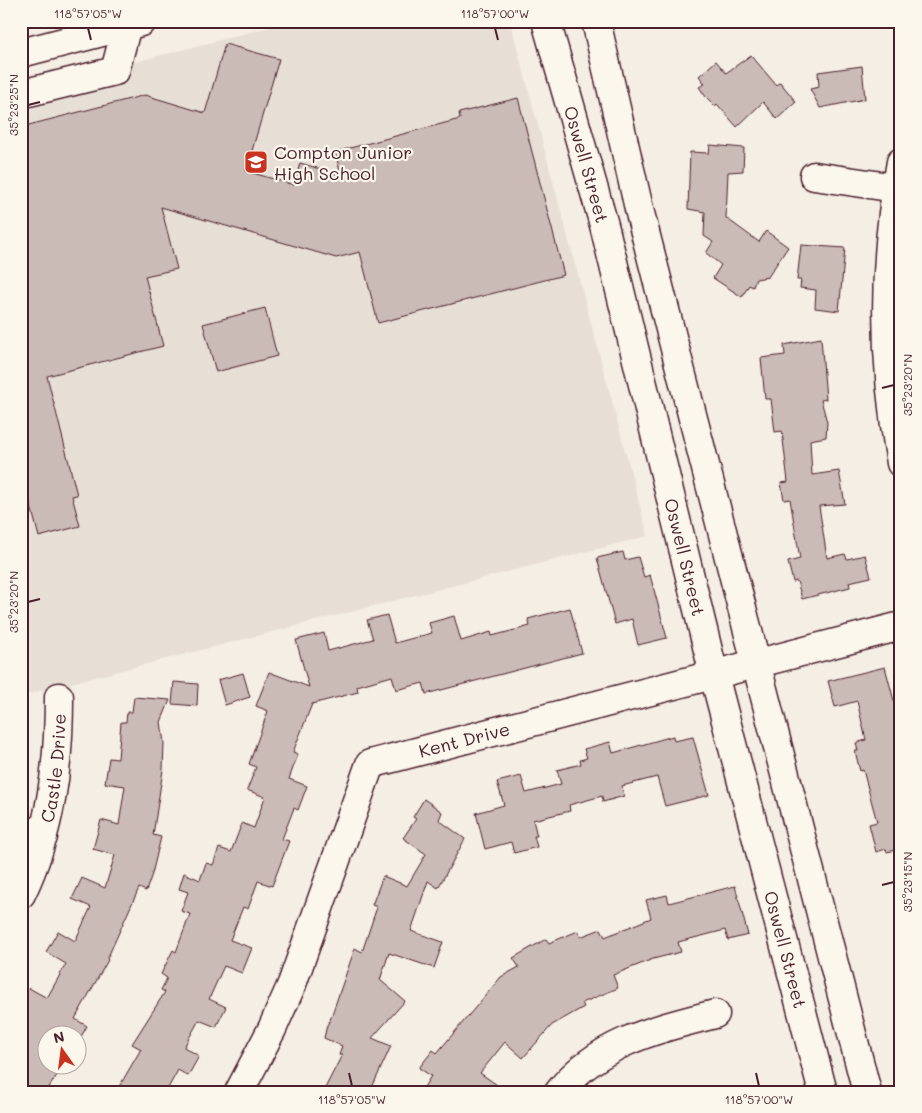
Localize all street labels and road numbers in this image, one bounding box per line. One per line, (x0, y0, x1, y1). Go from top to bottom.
street label: Oswell Street (559, 103, 615, 225)
street label: Oswell Street (659, 496, 711, 618)
street label: Castle Drive (35, 713, 71, 825)
street label: Kent Drive (416, 716, 512, 763)
street label: Oswell Street (759, 888, 813, 1011)

